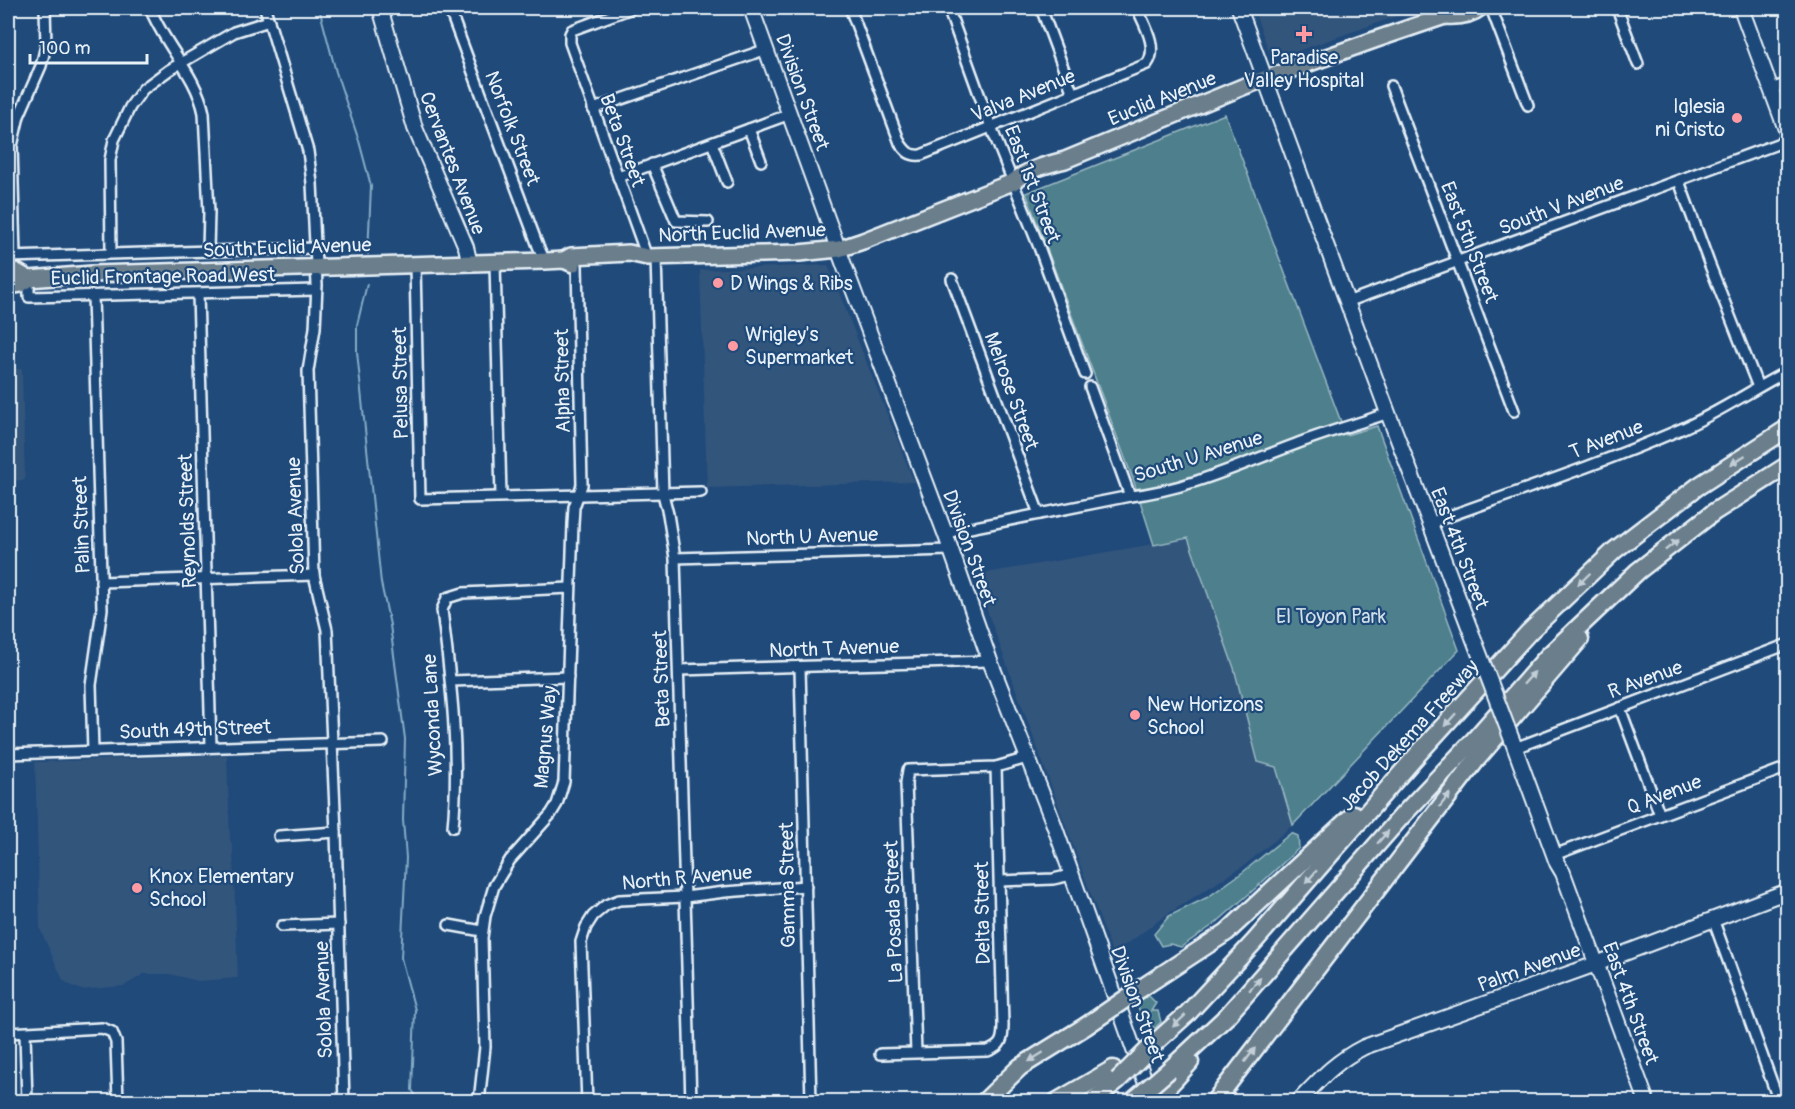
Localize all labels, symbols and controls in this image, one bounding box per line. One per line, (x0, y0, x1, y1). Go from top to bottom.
marker: Paradise Valley Hospital (1295, 25, 1313, 43)
scale bar (30, 27, 147, 65)
street label: Division Street (770, 30, 835, 155)
text: 100 m (39, 37, 91, 60)
place label: Paradise Valley Hospital (1244, 45, 1365, 93)
street label: Valva Avenue (967, 63, 1079, 128)
street label: Euclid Avenue (1104, 65, 1220, 132)
street label: Norfolk Street (479, 67, 546, 190)
street label: Cervantes Avenue (414, 88, 491, 238)
street label: Beta Street (594, 90, 651, 191)
place label: Iglesia ni Cristo (1655, 94, 1725, 142)
marker: Iglesia ni Cristo (1730, 111, 1744, 125)
street label: East 1st Street (999, 122, 1067, 248)
street label: South V Avenue (1495, 170, 1627, 241)
street label: East 5th Street (1435, 178, 1504, 307)
street label: North Euclid Avenue (658, 217, 826, 248)
street label: South Euclid Avenue (202, 232, 372, 263)
street label: Euclid Frontage Road West (50, 262, 277, 291)
place label: D Wings & Ribs (730, 271, 853, 296)
marker: D Wings & Ribs (711, 276, 725, 290)
place label: Wrigley's Supermarket (745, 322, 855, 370)
street label: Pelusa Street (387, 326, 414, 439)
street label: Alpha Street (549, 328, 576, 433)
street label: Melrose Street (979, 329, 1045, 455)
marker: Wrigley's Supermarket (726, 339, 740, 353)
street label: T Avenue (1566, 414, 1647, 465)
street label: South U Avenue (1131, 425, 1266, 488)
street label: Reynolds Street (173, 452, 202, 589)
one-way arrow (1730, 454, 1746, 465)
street label: Solola Avenue (281, 457, 310, 575)
street label: Palin Street (67, 475, 96, 574)
street label: East 4th Street (1425, 484, 1495, 614)
street label: Division Street (937, 486, 1002, 611)
street label: North U Avenue (745, 522, 879, 551)
one-way arrow (1664, 540, 1679, 552)
one-way arrow (1577, 572, 1592, 586)
park label: El Toyon Park (1276, 604, 1387, 629)
street label: Beta Street (647, 629, 676, 728)
street label: North T Avenue (769, 634, 900, 663)
street label: Wyconda Lane (417, 653, 448, 777)
street label: Jacob Dekema Freeway (1335, 654, 1484, 816)
street label: R Avenue (1605, 654, 1686, 704)
one-way arrow (1522, 671, 1535, 686)
street label: Magnus Way (529, 684, 562, 790)
place label: New Horizons School (1147, 692, 1263, 740)
marker: New Horizons School (1128, 708, 1142, 722)
one-way arrow (1444, 712, 1457, 727)
street label: South 49th Street (119, 714, 272, 745)
street label: Q Avenue (1623, 769, 1705, 820)
one-way arrow (1439, 793, 1451, 808)
street label: Gamma Street (774, 821, 801, 948)
one-way arrow (1376, 830, 1389, 845)
street label: La Posada Street (878, 839, 908, 984)
street label: North R Avenue (621, 859, 753, 896)
street label: Delta Street (969, 860, 996, 965)
place label: Knox Elementary School (149, 864, 294, 912)
one-way arrow (1305, 869, 1318, 884)
marker: Knox Elementary School (130, 881, 144, 895)
street label: Palm Avenue (1474, 937, 1584, 998)
street label: East 4th Street (1597, 938, 1665, 1069)
street label: Solola Avenue (309, 941, 338, 1059)
street label: Division Street (1105, 942, 1170, 1067)
one-way arrow (1248, 977, 1261, 992)
one-way arrow (1172, 1014, 1187, 1027)
one-way arrow (1244, 1047, 1256, 1063)
one-way arrow (1028, 1052, 1044, 1063)

